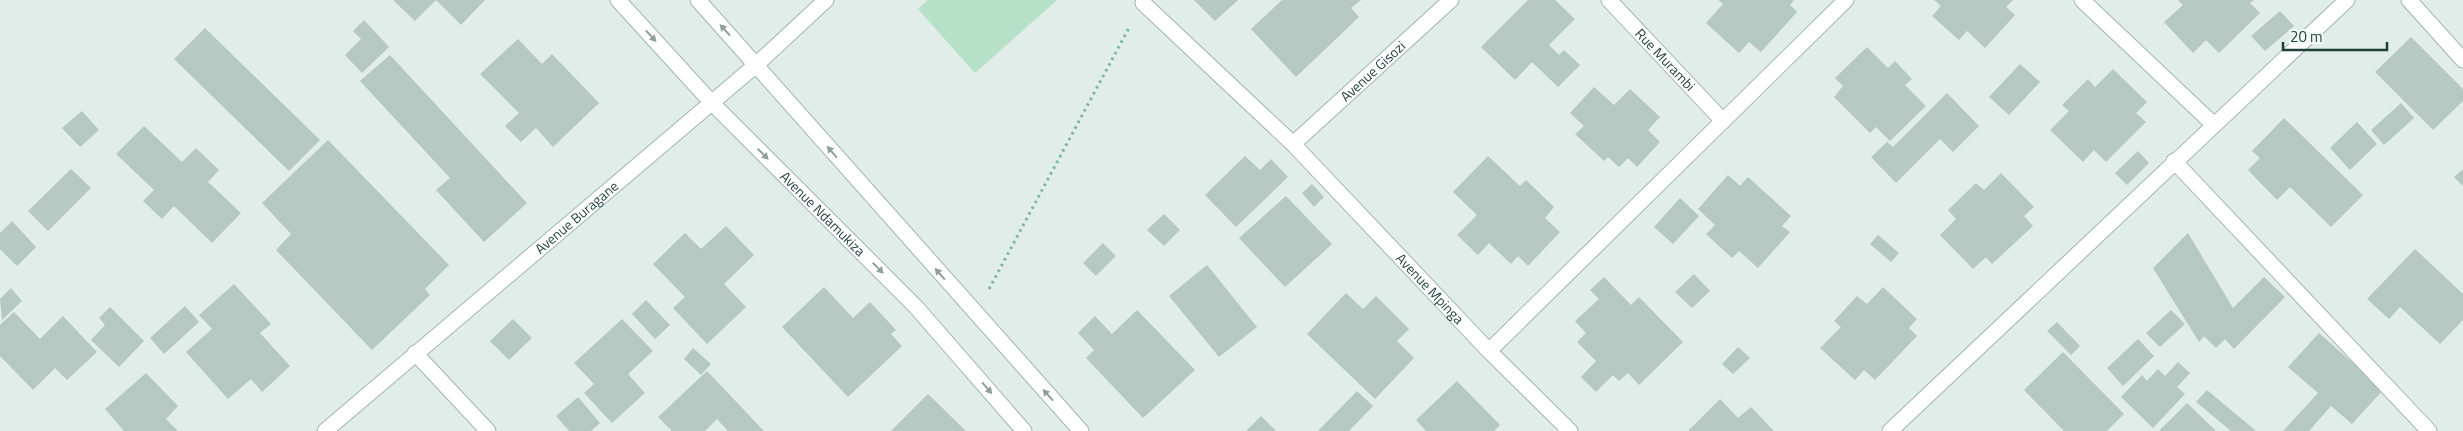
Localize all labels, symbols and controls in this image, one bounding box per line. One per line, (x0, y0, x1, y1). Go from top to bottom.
scale bar (2283, 20, 2387, 52)
street label: Rue Murambi (1631, 23, 1700, 95)
one-way arrow (719, 24, 731, 36)
text: 20 m (2290, 25, 2323, 48)
one-way arrow (645, 29, 657, 41)
street label: Avenue Gisozi (1335, 36, 1410, 106)
one-way arrow (827, 145, 838, 158)
one-way arrow (757, 147, 769, 159)
street label: Avenue Ndamukiza (776, 166, 870, 261)
street label: Avenue Buragane (530, 175, 623, 259)
street label: Avenue Mpinga (1391, 248, 1469, 328)
one-way arrow (871, 262, 883, 274)
one-way arrow (934, 268, 946, 280)
one-way arrow (981, 382, 993, 394)
one-way arrow (1042, 389, 1054, 401)

